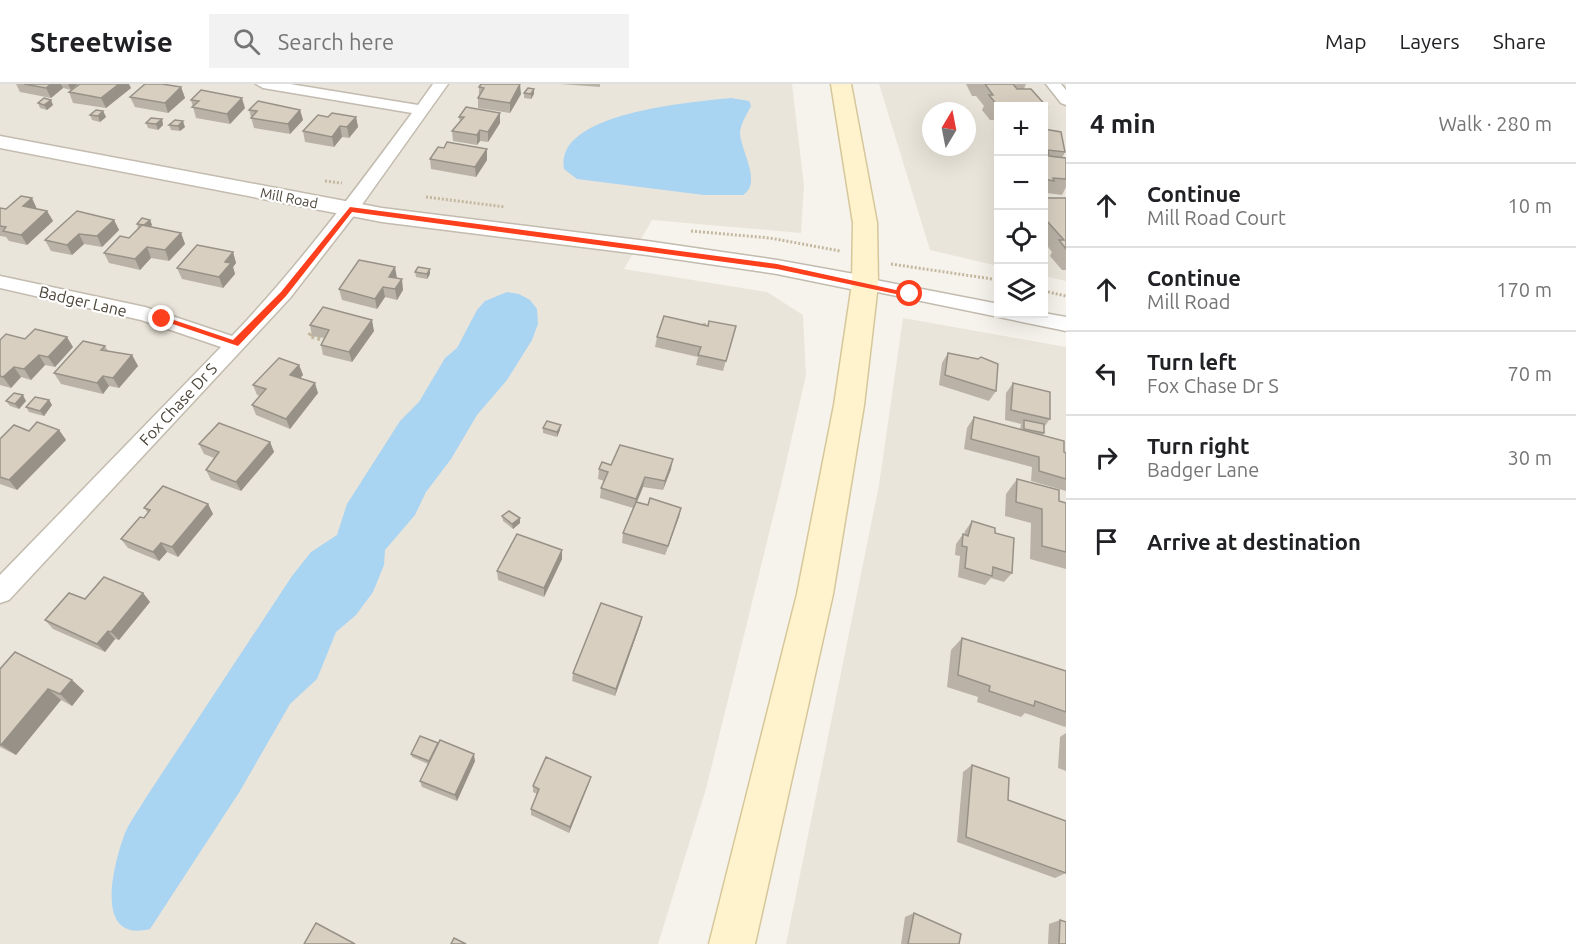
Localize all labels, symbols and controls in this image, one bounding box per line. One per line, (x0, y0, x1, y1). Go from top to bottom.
search box (209, 14, 629, 68)
icon: search (230, 25, 263, 58)
text: Streetwise (30, 26, 173, 57)
text: Search here (278, 29, 394, 54)
text: Map (1325, 29, 1366, 53)
text: Layers (1399, 29, 1460, 53)
text: Share (1493, 29, 1546, 53)
north arrow (922, 102, 976, 156)
map controls (994, 102, 1048, 318)
button: + (994, 102, 1048, 156)
text: 4 min (1090, 109, 1156, 138)
text: Walk · 280 m (1439, 112, 1552, 135)
button: − (994, 156, 1048, 210)
text: Continue (1147, 181, 1241, 206)
street label: Mill Road (259, 185, 319, 211)
icon: ahead (1090, 189, 1123, 222)
text: 10 m (1508, 194, 1552, 217)
text: Mill Road Court (1147, 206, 1286, 229)
button: locate (994, 210, 1048, 264)
button: layers (994, 264, 1048, 318)
text: Continue (1147, 265, 1241, 290)
icon: ahead (1090, 273, 1123, 306)
text: 170 m (1496, 278, 1552, 301)
route start (896, 280, 922, 306)
street label: Badger Lane (37, 282, 129, 320)
text: Mill Road (1147, 290, 1230, 313)
route end (148, 305, 174, 331)
text: Turn left (1147, 349, 1237, 374)
icon: left (1090, 357, 1123, 390)
street label: Fox Chase Dr S (135, 359, 221, 449)
text: 70 m (1508, 362, 1552, 385)
text: Fox Chase Dr S (1147, 374, 1279, 397)
text: Turn right (1147, 433, 1249, 458)
icon: right (1090, 441, 1123, 474)
text: 30 m (1508, 446, 1552, 469)
text: Badger Lane (1147, 458, 1259, 481)
icon: arrive (1090, 525, 1123, 558)
text: Arrive at destination (1147, 529, 1361, 554)

